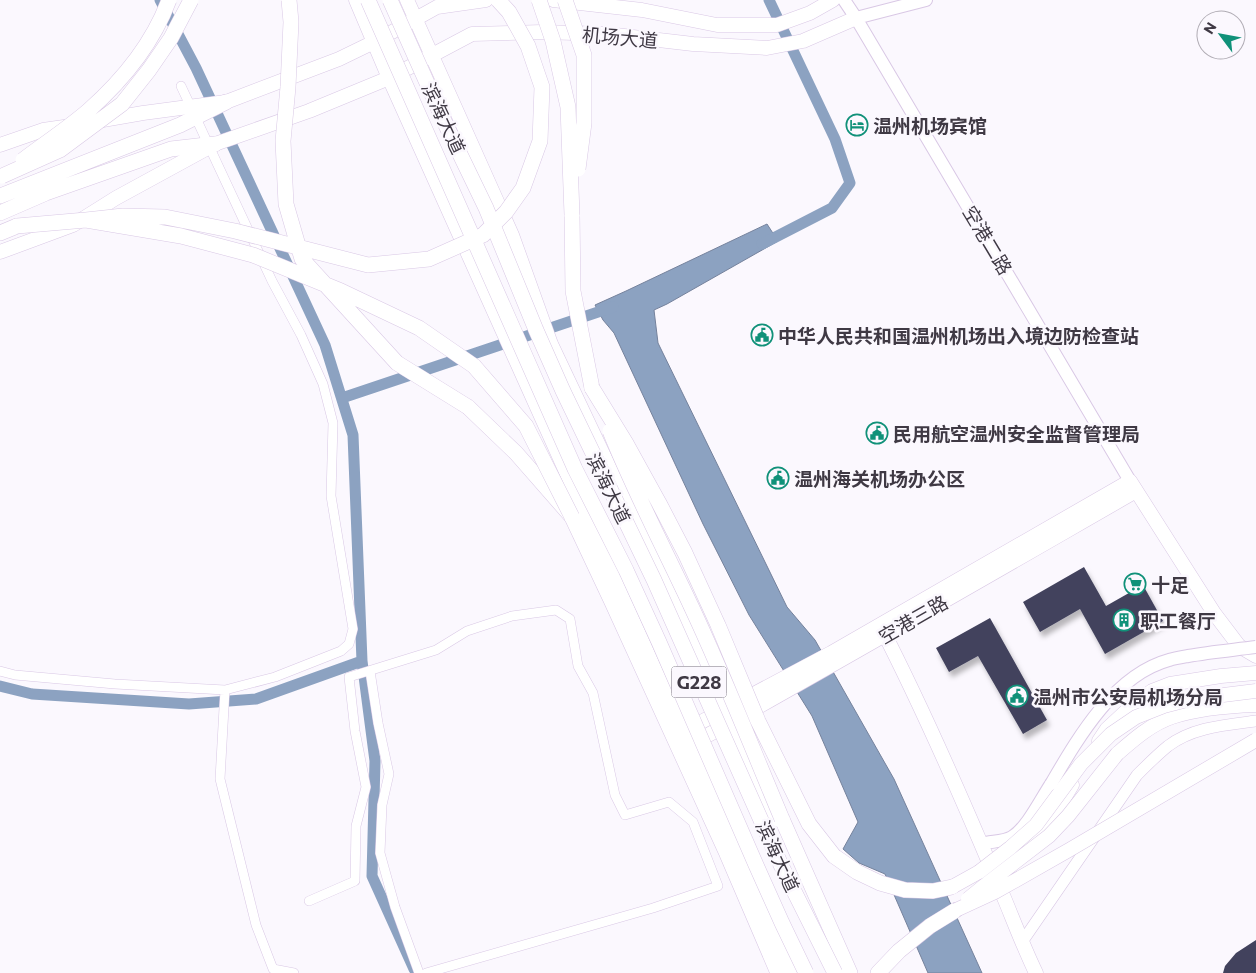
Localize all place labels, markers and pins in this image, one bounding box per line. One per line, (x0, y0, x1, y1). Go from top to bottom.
hotel icon: 温州机场宾馆 (845, 113, 869, 137)
place label: 温州机场宾馆 (873, 114, 987, 137)
public building icon: 中华人民共和国温州机场出入境边防检查站 (750, 323, 774, 347)
place label: 中华人民共和国温州机场出入境边防检查站 (778, 324, 1139, 347)
public building icon: 民用航空温州安全监督管理局 (865, 421, 889, 445)
place label: 民用航空温州安全监督管理局 (893, 422, 1140, 445)
public building icon: 温州海关机场办公区 (766, 466, 790, 490)
place label: 温州海关机场办公区 (794, 467, 965, 490)
supermarket icon: 十足 (1123, 572, 1147, 596)
place label: 十足 (1151, 573, 1189, 596)
building icon: 职工餐厅 (1112, 608, 1136, 632)
place label: 职工餐厅 (1140, 609, 1216, 632)
public building icon: 温州市公安局机场分局 (1005, 684, 1029, 708)
place label: 温州市公安局机场分局 (1033, 685, 1223, 708)

